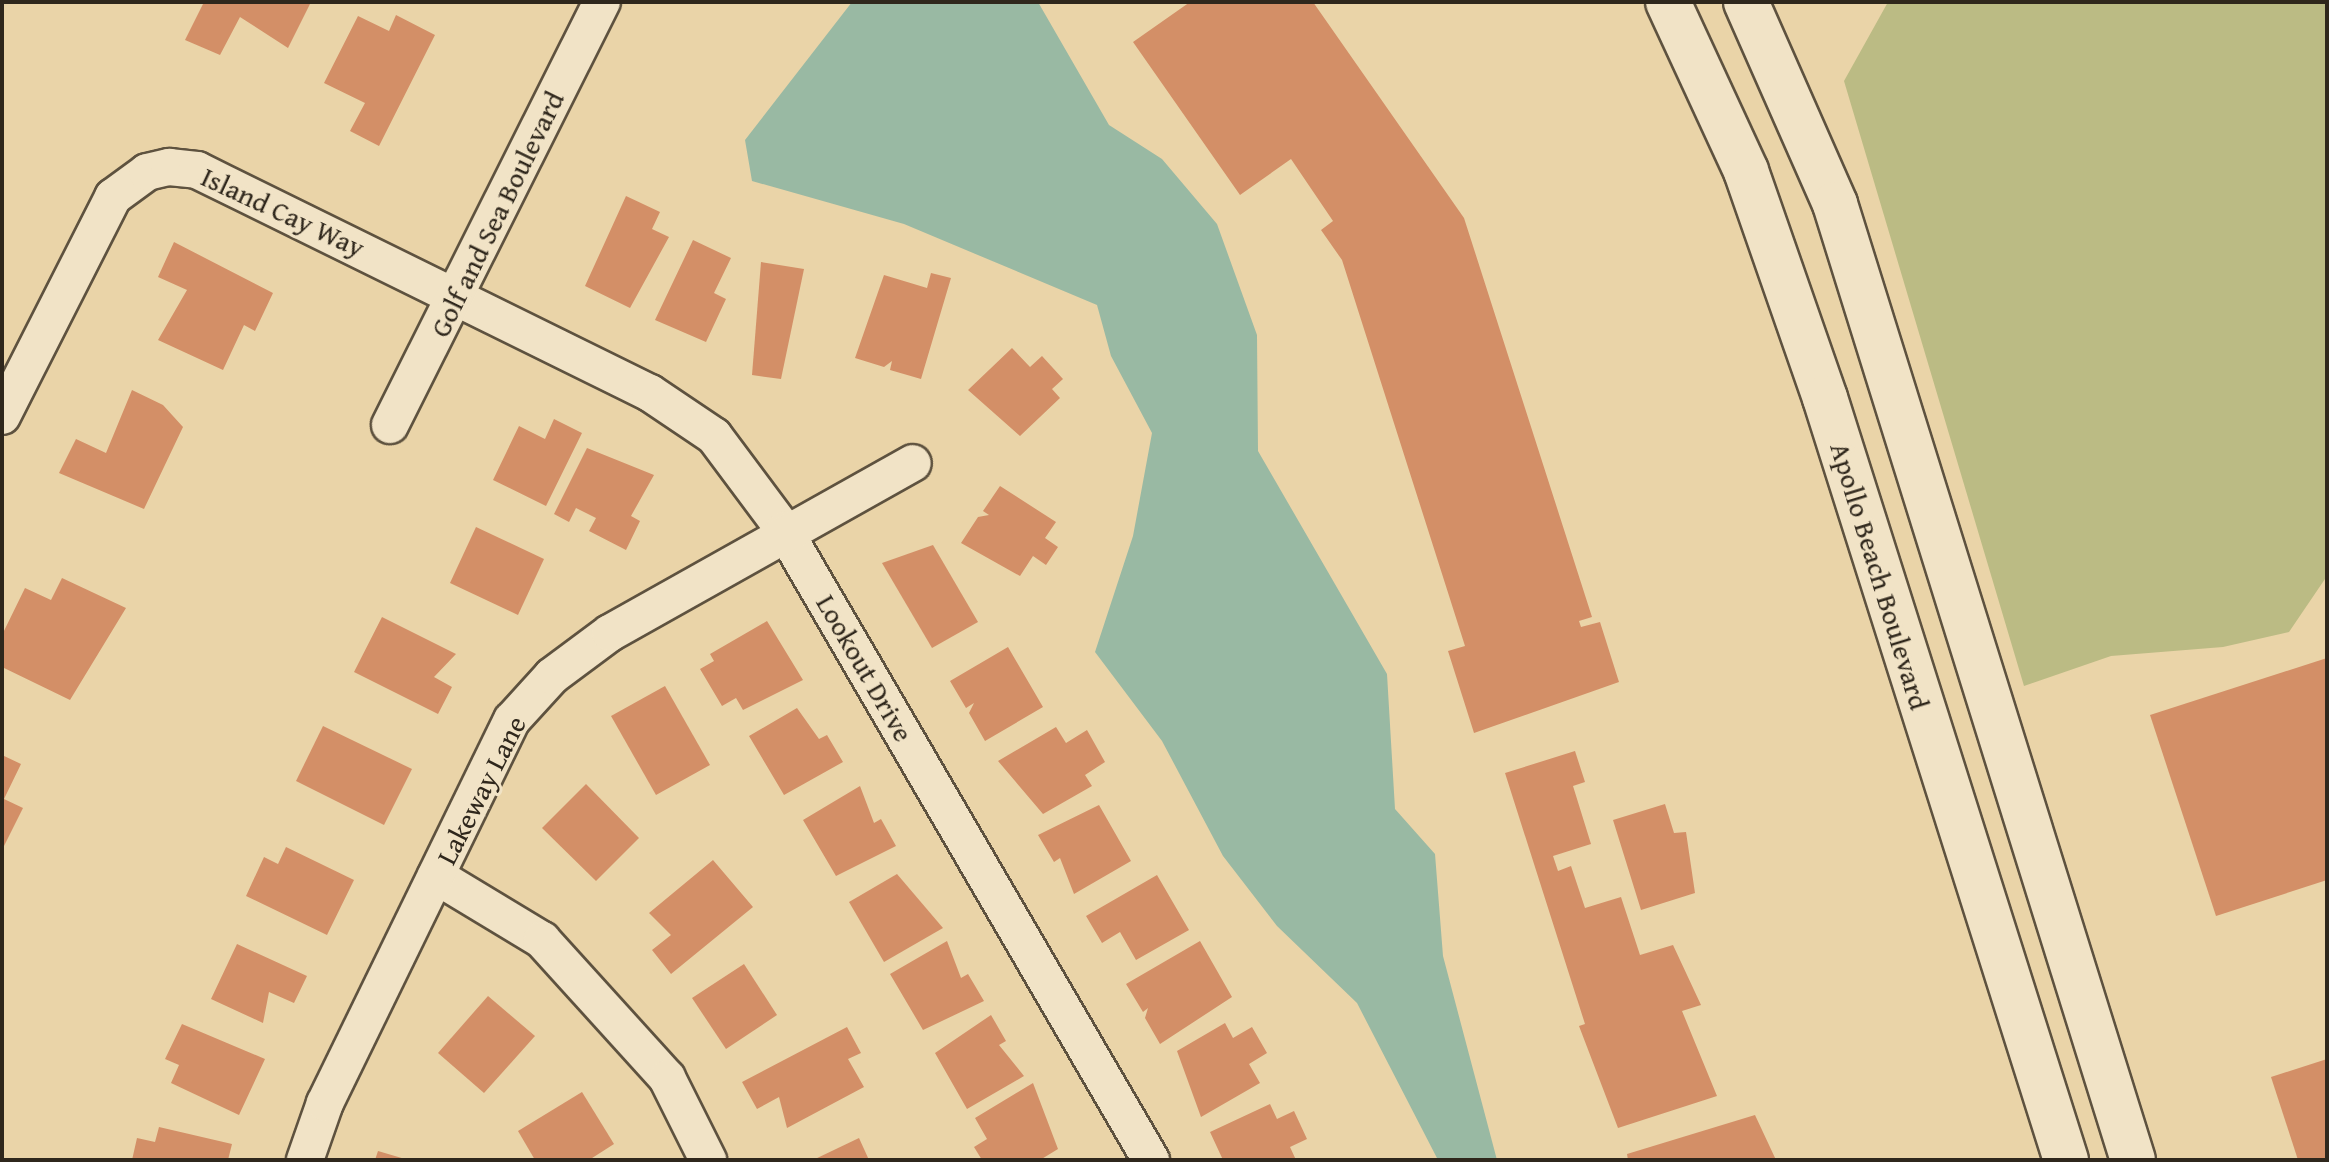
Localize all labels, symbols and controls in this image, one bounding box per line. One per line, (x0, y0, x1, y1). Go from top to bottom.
street label: Golf and Sea Boulevard (423, 86, 571, 342)
street label: Island Cay Way (196, 160, 370, 264)
street label: Apollo Beach Boulevard (1823, 438, 1937, 714)
street label: Lookout Drive (809, 589, 921, 747)
street label: Lakeway Lane (429, 710, 533, 870)

